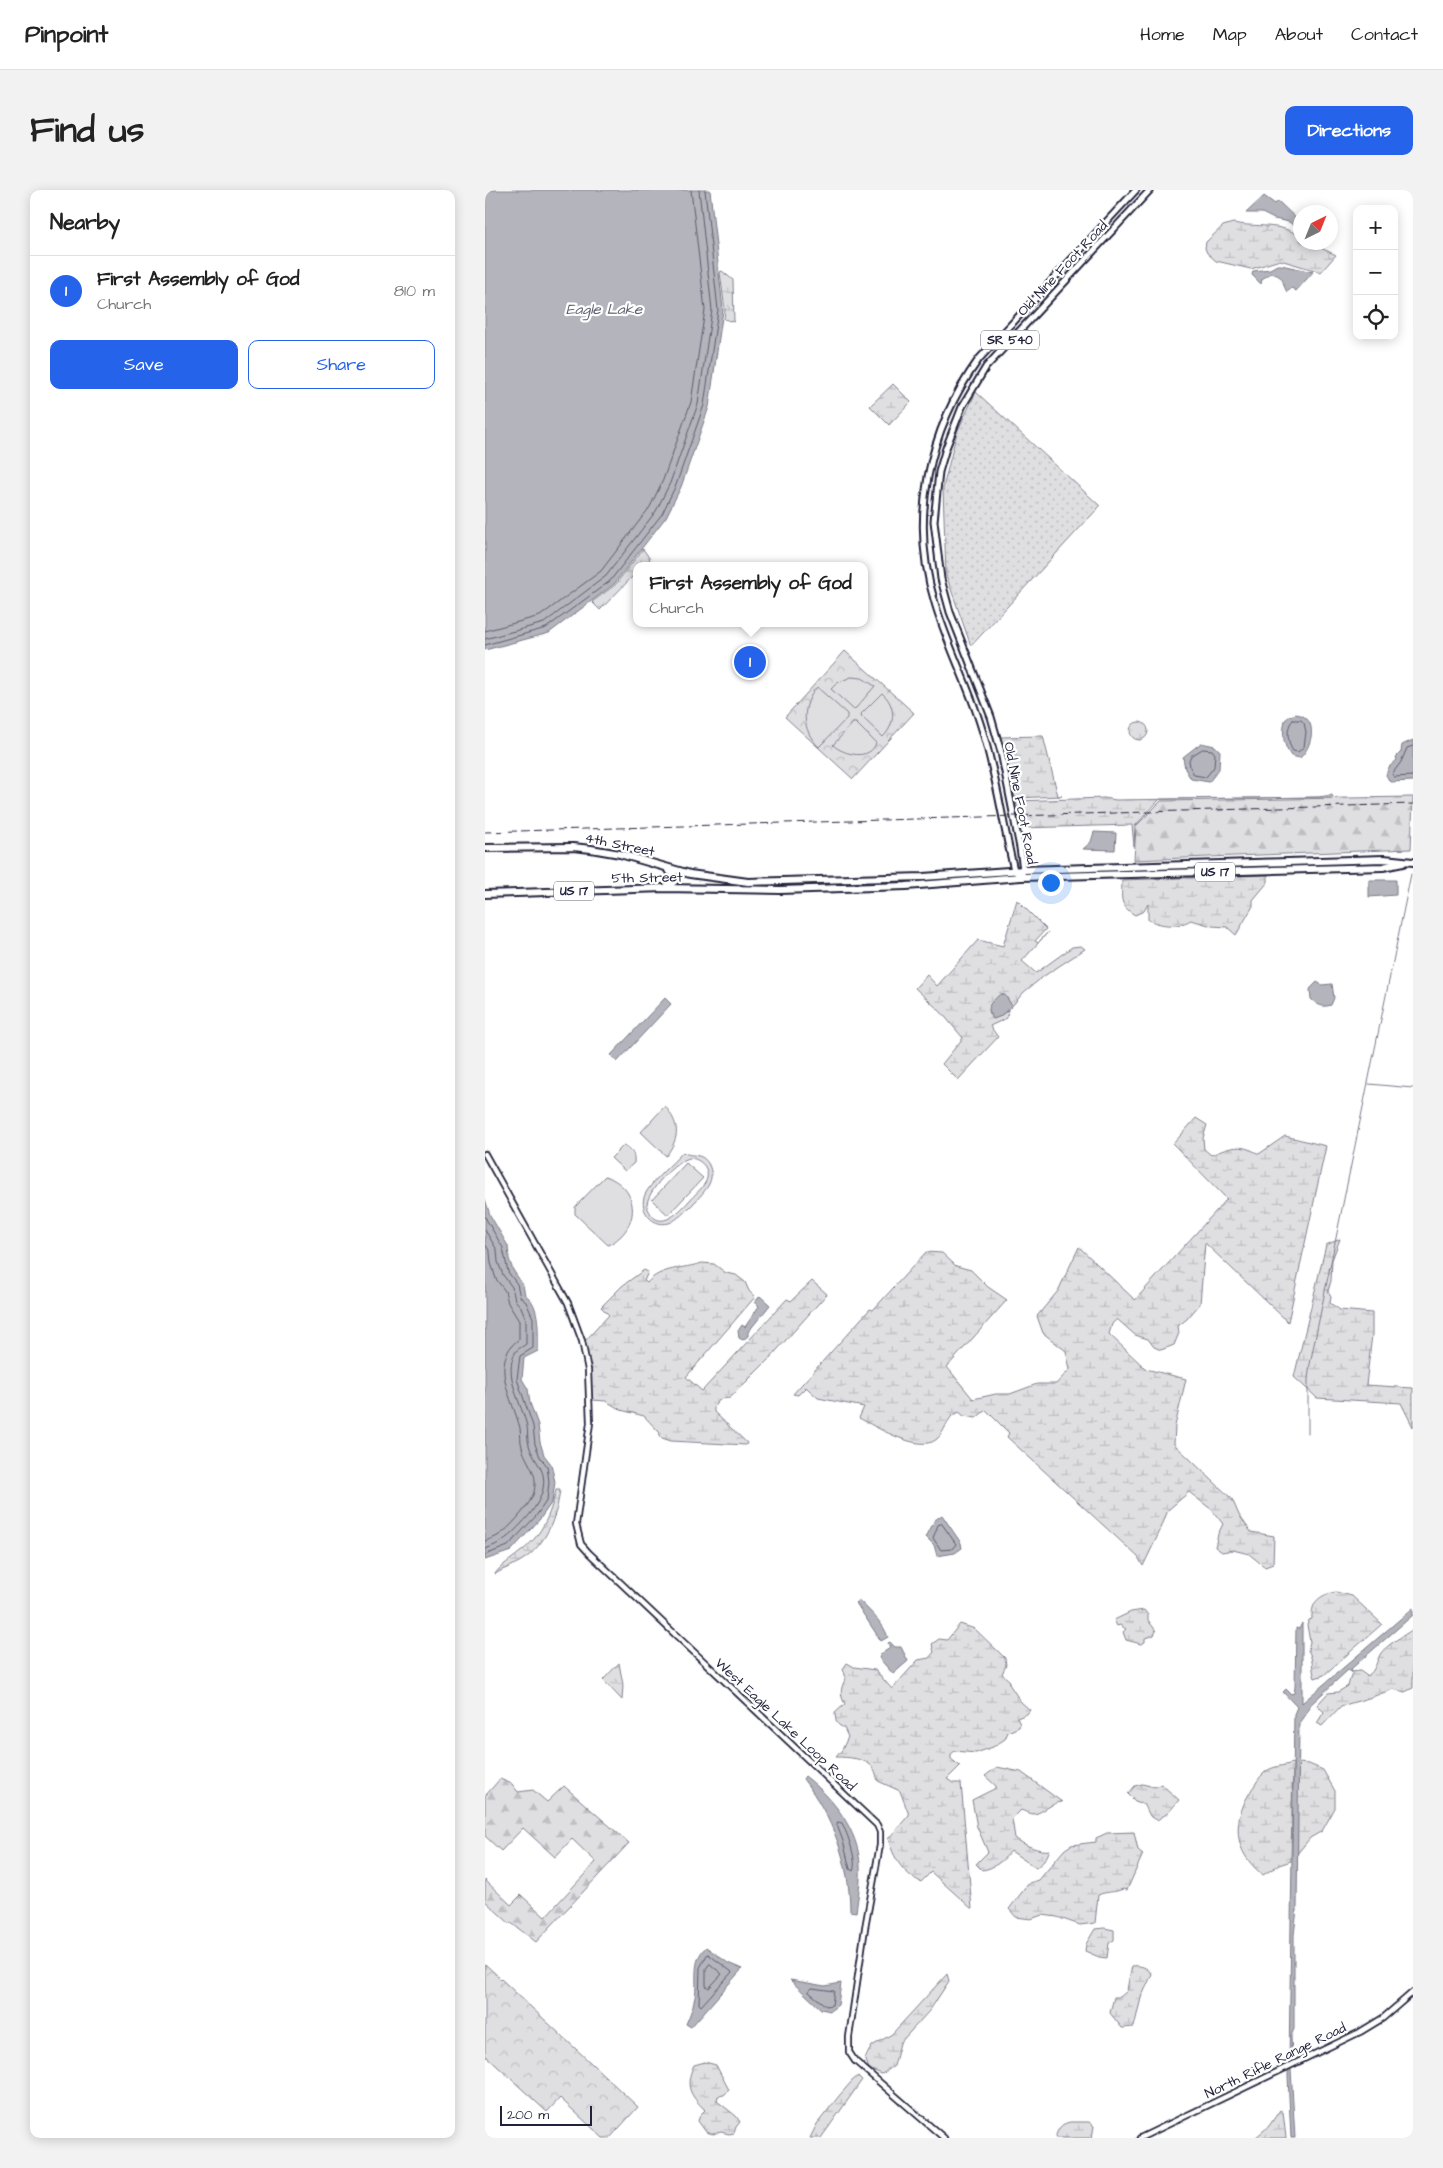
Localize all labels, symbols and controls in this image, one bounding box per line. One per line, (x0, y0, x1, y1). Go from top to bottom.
text: Pinpoint (25, 18, 108, 52)
text: Home (1140, 22, 1185, 47)
text: Map (1213, 22, 1247, 47)
text: About (1275, 22, 1323, 47)
text: Contact (1351, 22, 1418, 47)
text: Find us (30, 106, 144, 155)
button: Directions (1285, 106, 1413, 155)
north arrow (1293, 205, 1338, 250)
map controls (1353, 205, 1398, 340)
button: + (1353, 205, 1398, 250)
text: Nearby (50, 208, 120, 237)
street label: Old Nine Foot Road (1013, 216, 1112, 321)
button: − (1353, 250, 1398, 295)
text: First Assembly of God (97, 266, 300, 293)
text: 1 (65, 280, 67, 302)
text: 810 m (394, 280, 435, 302)
text: Church (97, 293, 151, 315)
button: locate (1353, 295, 1398, 340)
water label: Eagle Lake (566, 299, 643, 321)
road number: SR 540 (981, 330, 1039, 350)
button: Save (50, 340, 238, 389)
button: Share (248, 340, 435, 389)
popup (633, 562, 868, 627)
text: First Assembly of God (649, 570, 852, 597)
text: Church (649, 597, 703, 619)
pin: 1 (734, 643, 766, 681)
street label: Old Nine Foot Road (998, 740, 1042, 866)
street label: 4th Street (583, 828, 657, 862)
road number: US 17 (1195, 862, 1235, 882)
street label: 5th Street (611, 867, 683, 889)
your location (1038, 870, 1064, 896)
road number: US 17 (554, 881, 594, 900)
street label: West Eagle Lake Loop Road (710, 1654, 860, 1796)
street label: North Rifle Range Road (1201, 2018, 1349, 2104)
scale bar (500, 2103, 593, 2126)
text: 200 m (507, 2105, 549, 2125)

